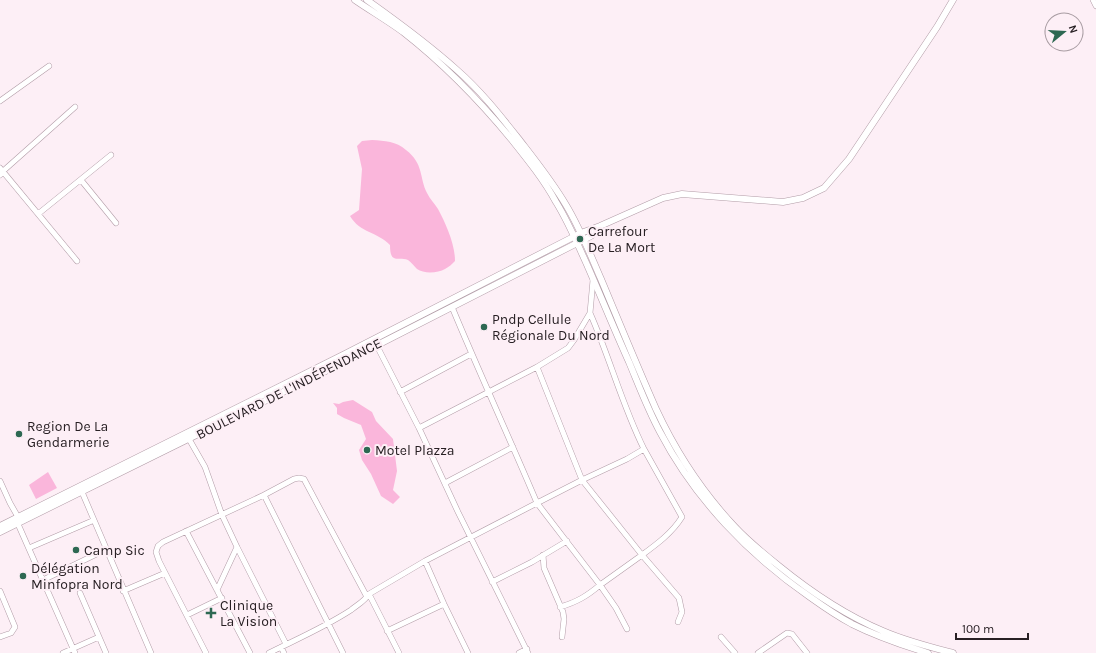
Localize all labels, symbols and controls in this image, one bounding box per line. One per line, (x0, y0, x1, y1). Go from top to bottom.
north arrow (1044, 12, 1084, 52)
text: N (1066, 23, 1080, 35)
place label: Carrefour De La Mort (588, 223, 655, 256)
marker: Carrefour De La Mort (575, 234, 585, 244)
place label: Pndp Cellule Régionale Du Nord (492, 311, 610, 344)
marker: Pndp Cellule Régionale Du Nord (479, 322, 489, 332)
street label: BOULEVARD DE L'INDÉPENDANCE (193, 334, 385, 443)
place label: Region De La Gendarmerie (27, 418, 109, 451)
marker: Region De La Gendarmerie (14, 429, 24, 439)
place label: Motel Plazza (375, 442, 455, 459)
marker: Motel Plazza (362, 445, 372, 455)
place label: Camp Sic (84, 542, 145, 559)
marker: Camp Sic (71, 545, 81, 555)
place label: Délégation Minfopra Nord (31, 560, 123, 593)
marker: Délégation Minfopra Nord (18, 571, 28, 581)
place label: Clinique La Vision (220, 597, 277, 630)
marker: Clinique La Vision (205, 607, 217, 619)
scale bar (956, 615, 1028, 641)
text: 100 m (962, 622, 994, 636)

